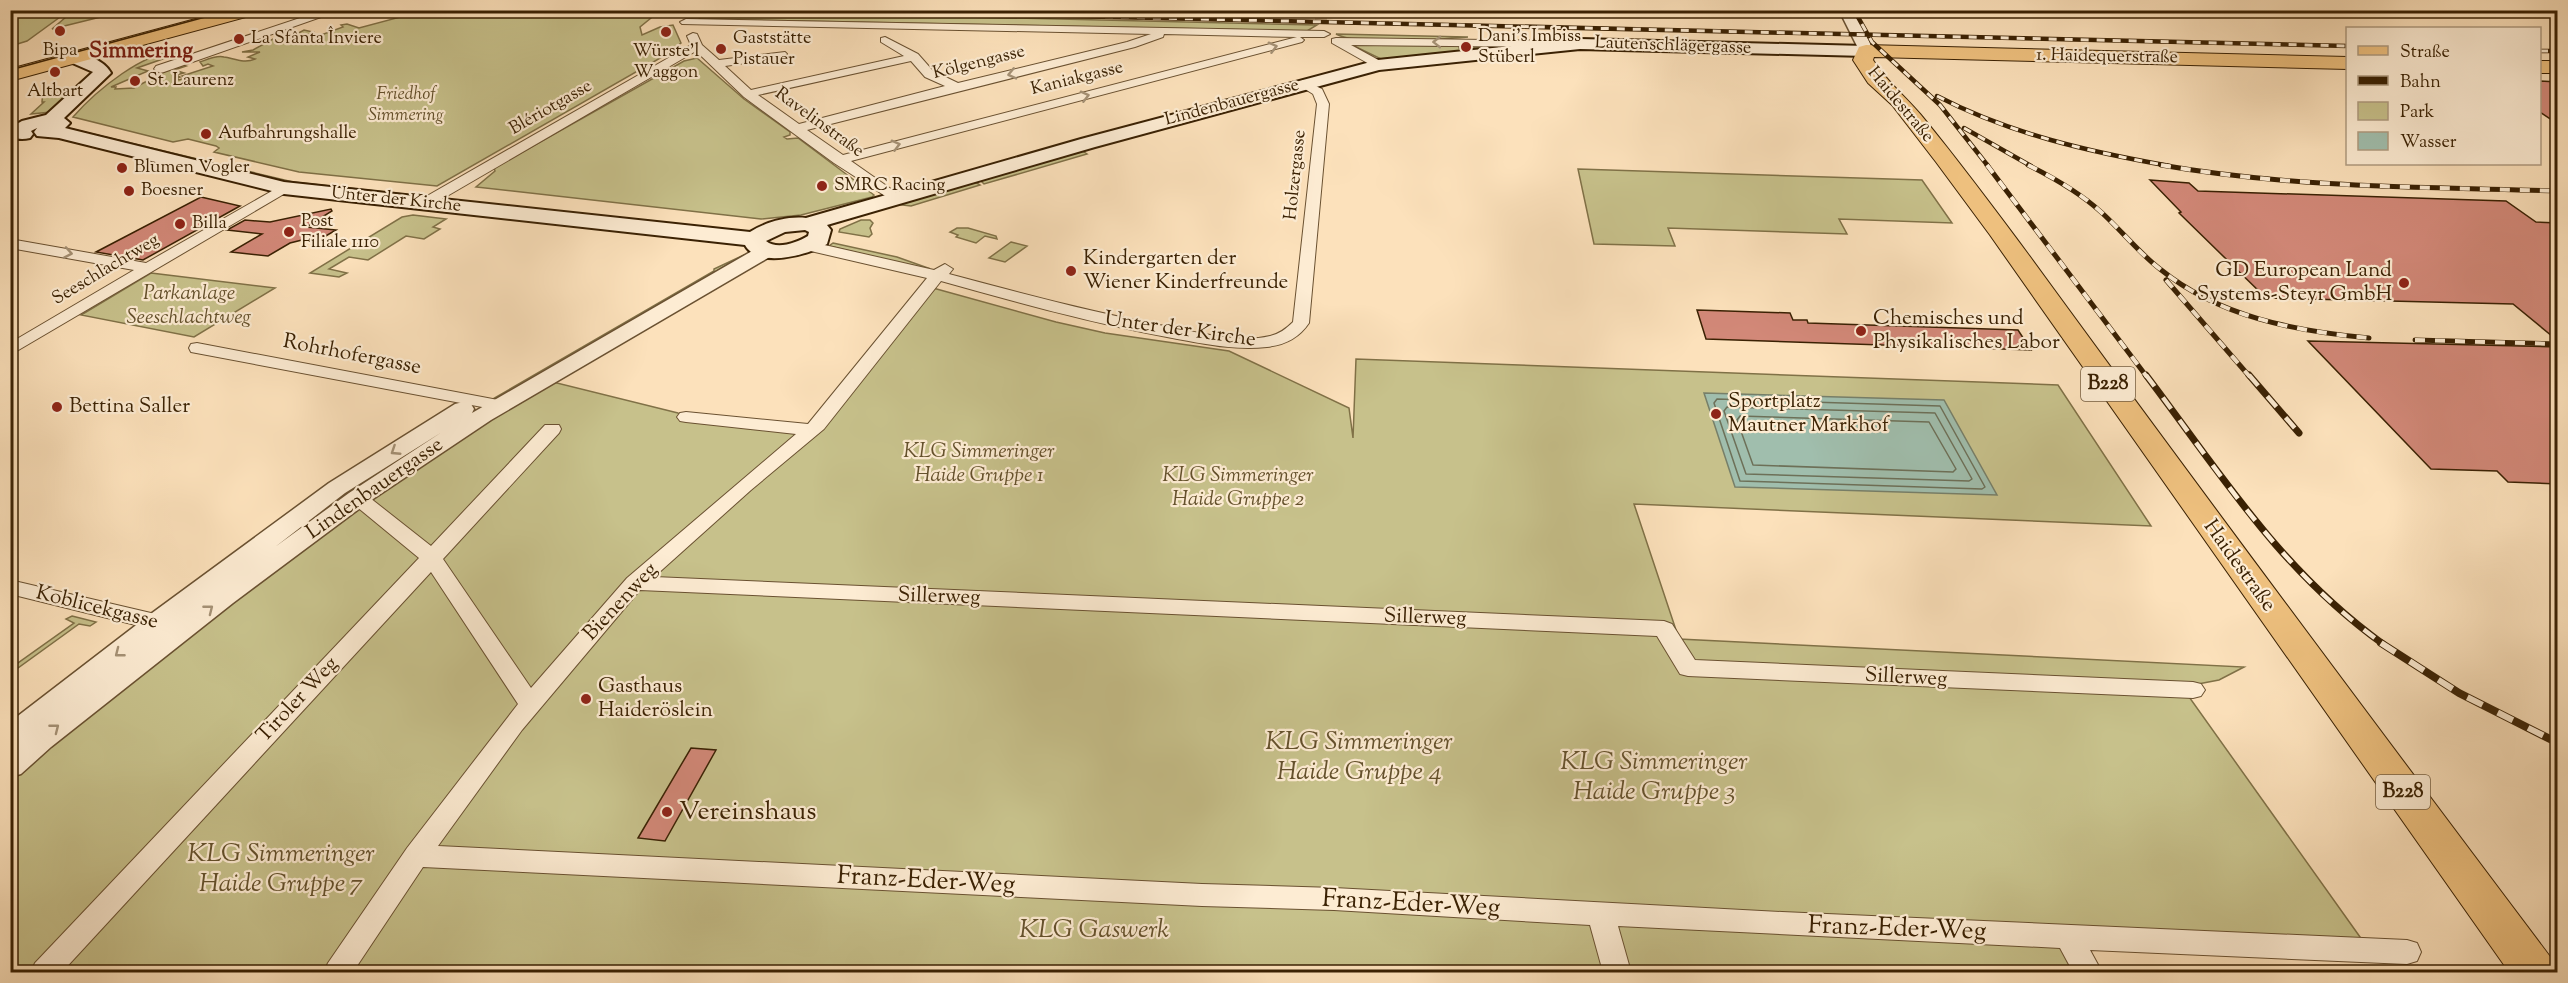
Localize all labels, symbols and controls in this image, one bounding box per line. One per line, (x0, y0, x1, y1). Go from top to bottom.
marker: Bipa (53, 24, 67, 38)
place label: Dani's Imbiss Stüberl (1478, 24, 1581, 71)
place label: La Sfânta Înviere (251, 25, 382, 52)
marker: Würste'l Waggon (659, 25, 673, 39)
place label: Gaststätte Pistauer (733, 26, 811, 73)
legend (2346, 27, 2541, 165)
street label: Lautenschlägergasse (1594, 30, 1752, 62)
marker: La Sfânta Înviere (232, 32, 246, 46)
district label: Simmering (89, 36, 193, 68)
one-way arrow (1433, 36, 1442, 48)
place label: Bipa (43, 38, 77, 64)
place label: Würste'l Waggon (632, 39, 700, 86)
street label: Kölgengasse (930, 39, 1028, 87)
marker: Dani's Imbiss Stüberl (1459, 40, 1473, 54)
text: Straße (2400, 40, 2450, 66)
marker: Gaststätte Pistauer (714, 42, 728, 56)
one-way arrow (1267, 42, 1278, 54)
street label: 1. Haidequerstraße (2036, 43, 2178, 71)
street label: Kaniakgasse (1028, 55, 1126, 103)
street label: Haidestraße (1860, 61, 1940, 149)
marker: Altbart (48, 65, 62, 79)
one-way arrow (1008, 66, 1018, 79)
place label: St. Laurenz (147, 68, 234, 94)
text: Bahn (2400, 70, 2441, 96)
street label: Lindenbauergasse (1162, 73, 1302, 133)
marker: St. Laurenz (128, 74, 142, 88)
street label: Blériotgasse (505, 74, 597, 142)
place label: Altbart (27, 79, 83, 105)
park label: Friedhof Simmering (368, 82, 444, 129)
street label: Ravelinstraße (769, 82, 869, 164)
one-way arrow (1079, 90, 1089, 103)
text: Park (2400, 100, 2435, 126)
place label: Aufbahrungshalle (218, 121, 357, 147)
marker: Aufbahrungshalle (199, 127, 213, 141)
street label: Holzergasse (1278, 129, 1314, 221)
text: Wasser (2400, 130, 2457, 156)
one-way arrow (890, 140, 901, 152)
place label: Blumen Vogler (134, 155, 250, 181)
marker: Blumen Vogler (115, 161, 129, 175)
place label: SMRC Racing (834, 173, 945, 199)
place label: Boesner (141, 178, 203, 204)
marker: SMRC Racing (815, 179, 829, 193)
street label: Unter der Kirche (330, 180, 462, 220)
marker: Boesner (122, 184, 136, 198)
place label: Post Filiale 1110 (301, 209, 379, 256)
place label: Billa (192, 211, 227, 237)
marker: Billa (173, 217, 187, 231)
marker: Post Filiale 1110 (282, 225, 296, 239)
street label: Seeschlachtweg (47, 228, 165, 312)
place label: Kindergarten der Wiener Kinderfreunde (1083, 244, 1288, 298)
one-way arrow (63, 246, 73, 259)
place label: GD European Land Systems-Steyr GmbH (2197, 256, 2392, 310)
marker: Kindergarten der Wiener Kinderfreunde (1064, 264, 1078, 278)
marker: GD European Land Systems-Steyr GmbH (2397, 276, 2411, 290)
park label: Parkanlage Seeschlachtweg (127, 279, 251, 333)
place label: Chemisches und Physikalisches Labor (1873, 304, 2060, 358)
street label: Unter der Kirche (1102, 305, 1258, 355)
marker: Chemisches und Physikalisches Labor (1854, 324, 1868, 338)
street label: Rohrhofergasse (280, 327, 424, 383)
road number: B228 (2081, 367, 2135, 401)
place label: Sportplatz Mautner Markhof (1728, 387, 1891, 441)
place label: Bettina Saller (69, 392, 190, 422)
marker: Bettina Saller (50, 400, 64, 414)
marker: Sportplatz Mautner Markhof (1709, 407, 1723, 421)
street label: Lindenbauergasse (300, 430, 450, 548)
park label: KLG Simmeringer Haide Gruppe 1 (903, 437, 1055, 491)
one-way arrow (391, 444, 402, 455)
park label: KLG Simmeringer Haide Gruppe 2 (1162, 461, 1314, 515)
street label: Haidestraße (2195, 514, 2283, 618)
street label: Bienenweg (577, 556, 665, 648)
street label: Koblicekgasse (33, 578, 161, 638)
street label: Sillerweg (897, 581, 981, 613)
street label: Sillerweg (1383, 602, 1467, 634)
one-way arrow (203, 605, 214, 616)
one-way arrow (115, 645, 126, 656)
street label: Tiroler Weg (250, 650, 346, 750)
street label: Sillerweg (1864, 661, 1948, 695)
place label: Gasthaus Haideröslein (598, 672, 713, 726)
marker: Gasthaus Haideröslein (579, 692, 593, 706)
one-way arrow (48, 724, 59, 735)
park label: KLG Simmeringer Haide Gruppe 4 (1265, 724, 1453, 791)
park label: KLG Simmeringer Haide Gruppe 3 (1560, 744, 1748, 811)
road number: B228 (2376, 775, 2430, 809)
place label: Vereinshaus (679, 794, 816, 831)
marker: Vereinshaus (660, 805, 674, 819)
park label: KLG Simmeringer Haide Gruppe 7 (187, 836, 375, 903)
street label: Franz-Eder-Weg (836, 858, 1016, 904)
street label: Franz-Eder-Weg (1321, 881, 1501, 927)
street label: Franz-Eder-Weg (1807, 907, 1987, 951)
park label: KLG Gaswerk (1019, 912, 1169, 949)

